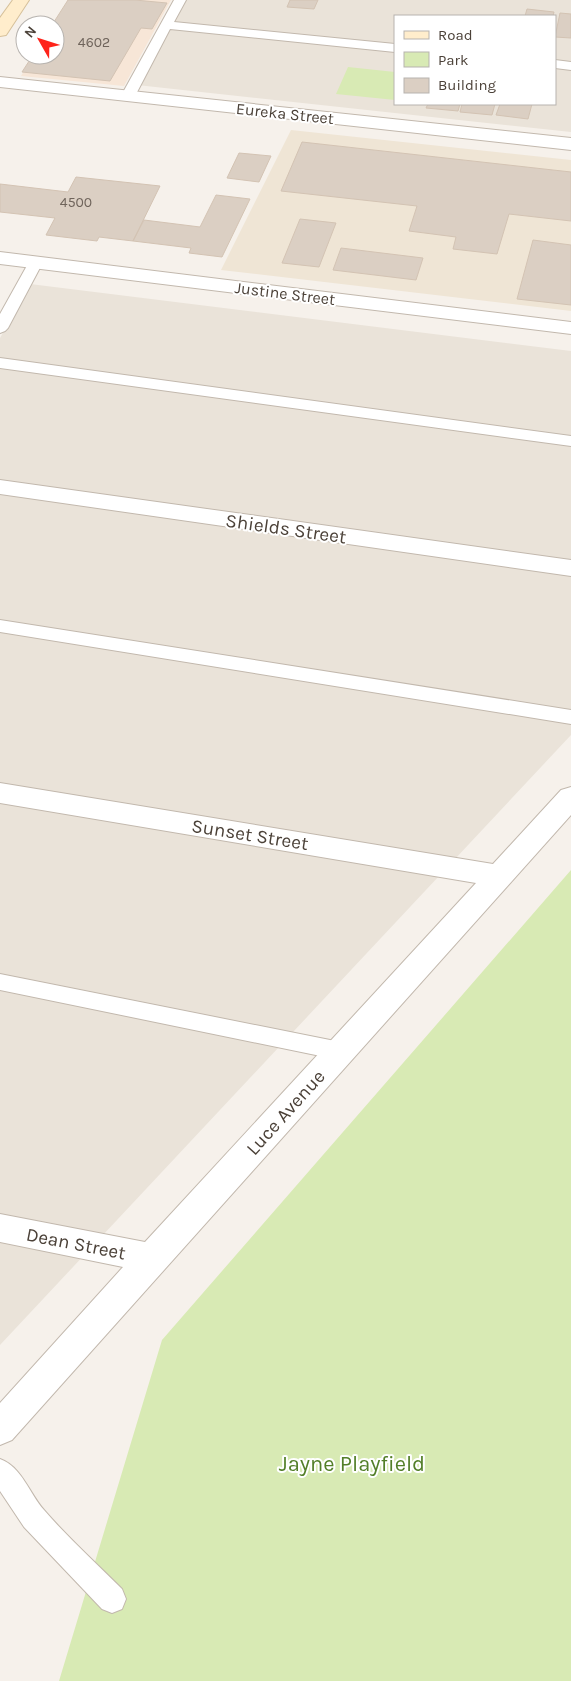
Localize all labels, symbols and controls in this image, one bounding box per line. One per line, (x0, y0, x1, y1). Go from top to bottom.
north arrow (15, 15, 65, 65)
legend (394, 15, 556, 105)
text: N (21, 23, 40, 41)
text: Road (438, 26, 473, 44)
house number: 4602 (78, 34, 110, 51)
text: Park (438, 51, 468, 69)
text: Building (438, 76, 496, 94)
street label: Eureka Street (235, 99, 335, 128)
house number: 4500 (60, 194, 92, 211)
street label: Justine Street (234, 278, 336, 309)
street label: Shields Street (224, 510, 348, 548)
street label: Sunset Street (190, 815, 310, 855)
street label: Luce Avenue (242, 1066, 330, 1160)
street label: Dean Street (24, 1224, 127, 1264)
park label: Jayne Playfield (279, 1451, 425, 1477)

